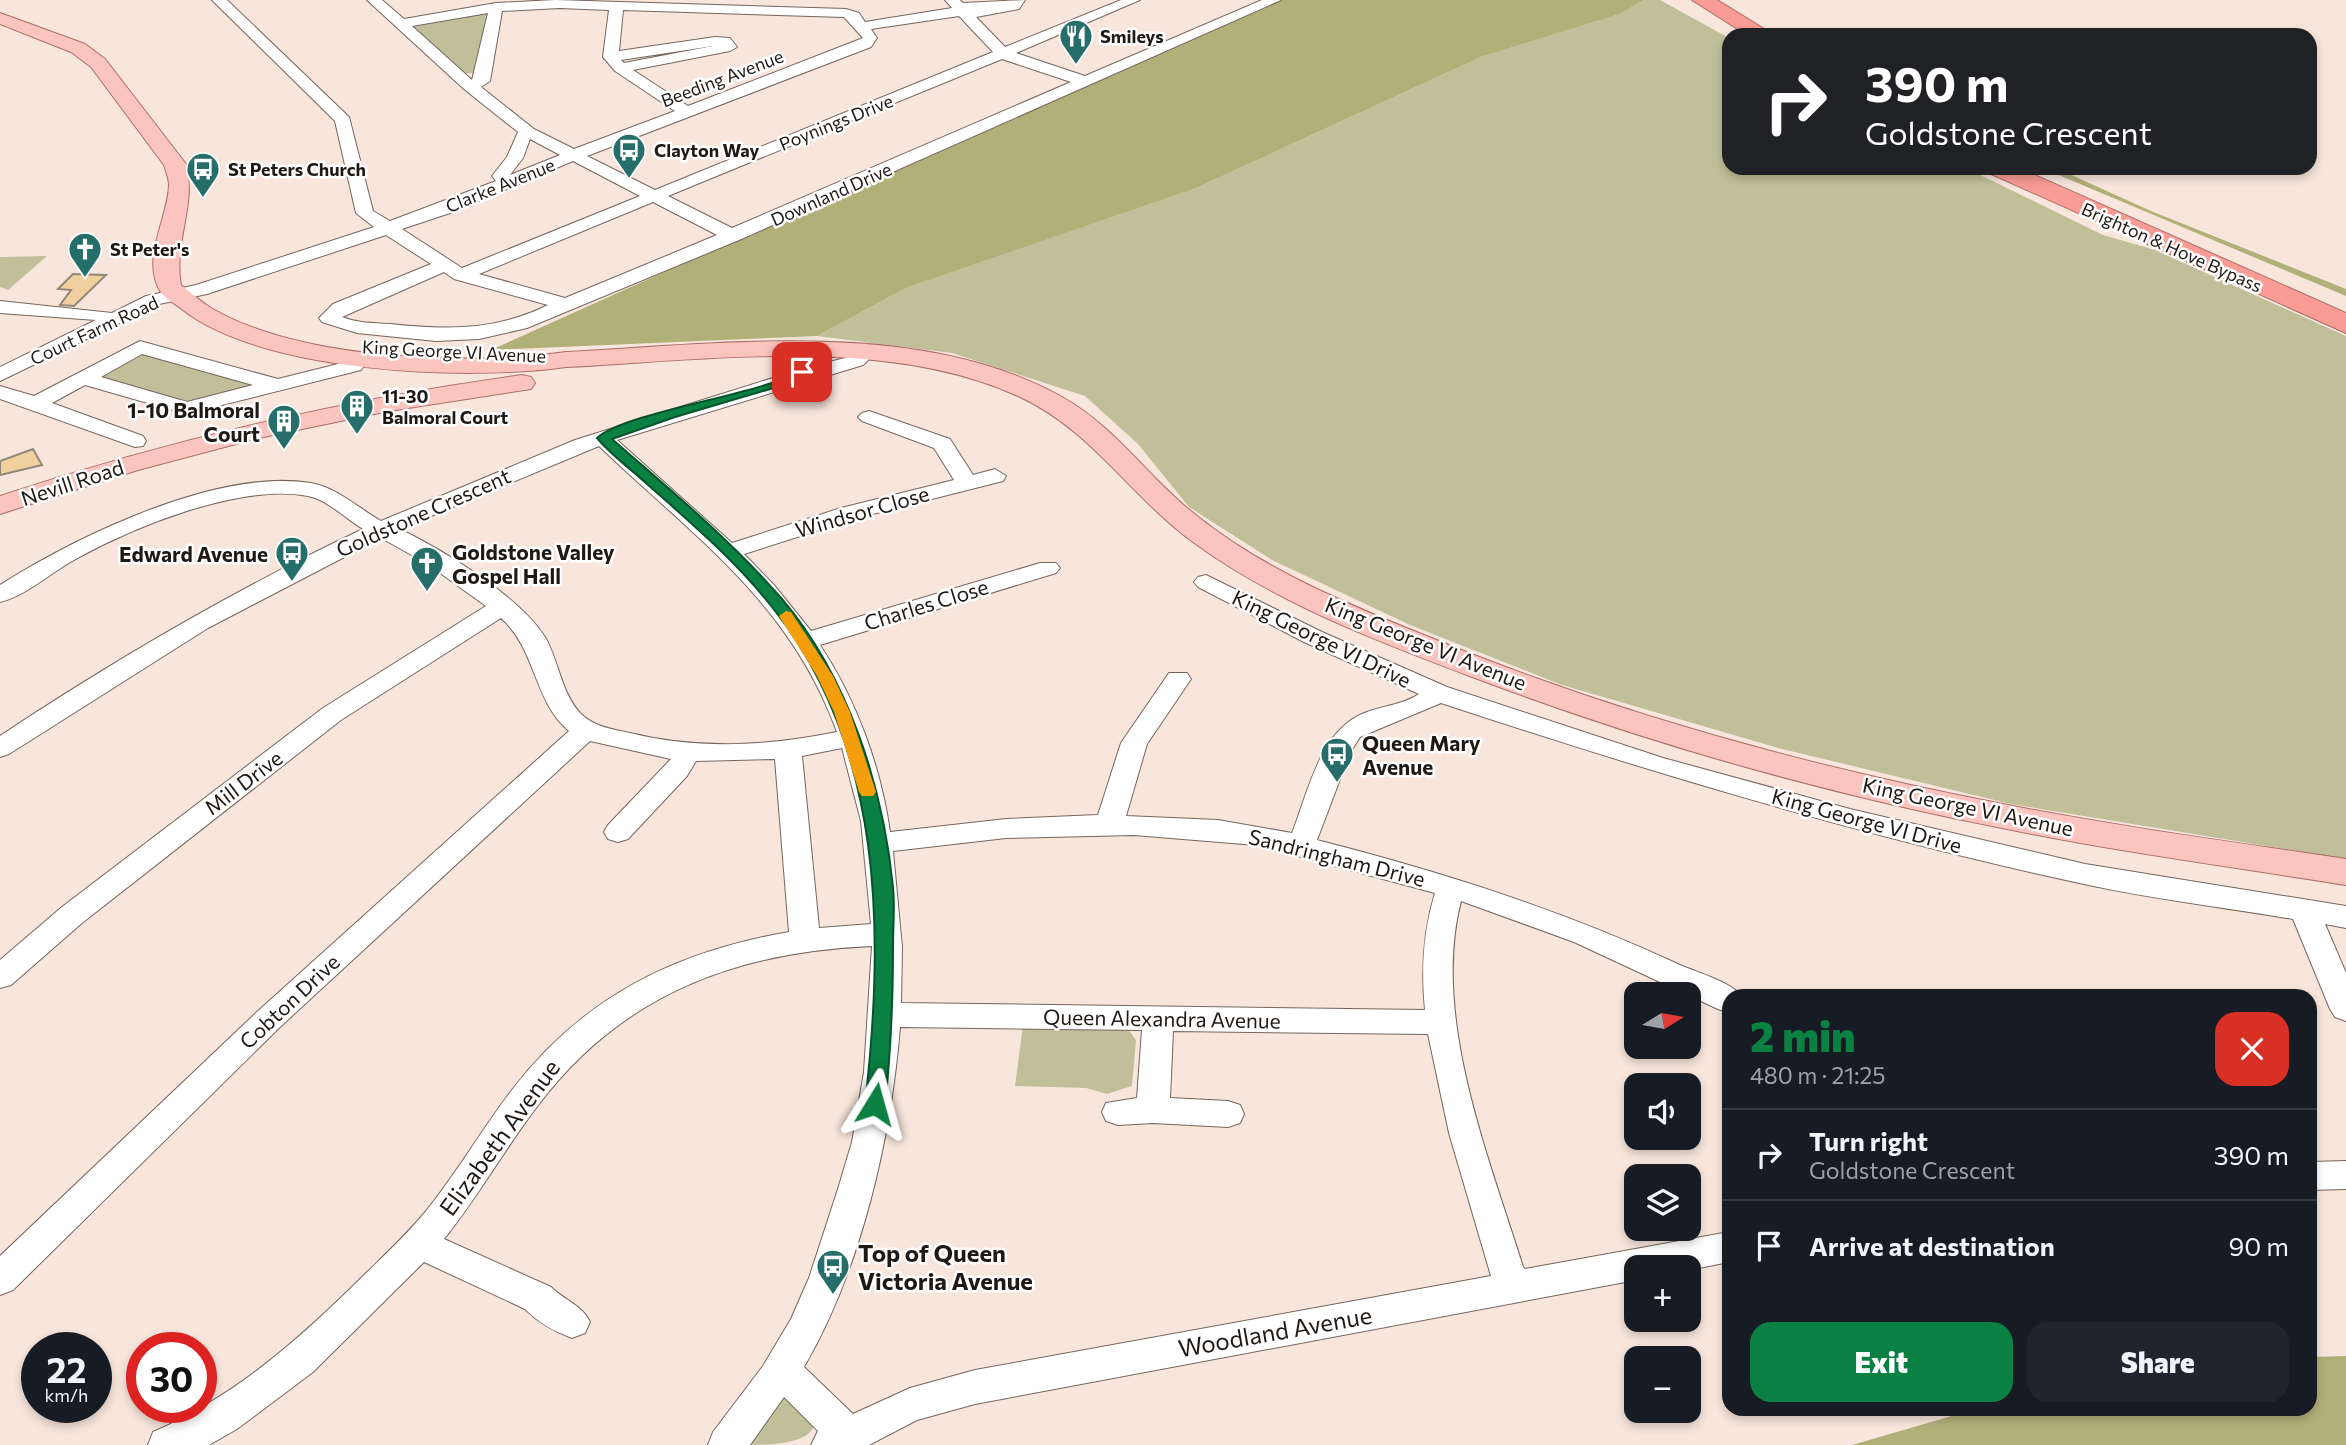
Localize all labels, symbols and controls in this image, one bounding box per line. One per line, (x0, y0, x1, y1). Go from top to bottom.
restaurant icon: Smileys (1057, 17, 1095, 66)
place label: Smileys (1100, 25, 1164, 47)
street label: Beeding Avenue (658, 45, 786, 111)
text: 390 m (1865, 52, 2008, 112)
icon: right (1750, 56, 1841, 147)
street label: Poynings Drive (776, 89, 896, 155)
text: Goldstone Crescent (1865, 112, 2152, 152)
bus stop icon: Clayton Way (610, 131, 648, 180)
place label: Clayton Way (654, 139, 760, 161)
bus stop icon: St Peters Church (184, 150, 222, 199)
street label: Clarke Avenue (442, 153, 558, 217)
place label: St Peters Church (228, 158, 366, 180)
street label: Downland Drive (767, 158, 895, 230)
street label: Brighton & Hove Bypass (2078, 197, 2266, 297)
church icon: St Peter's (66, 230, 104, 279)
place label: St Peter's (110, 238, 189, 260)
street label: Court Farm Road (26, 291, 162, 369)
street label: King George VI Avenue (361, 335, 547, 367)
pin (772, 342, 832, 402)
icon: arrive (783, 353, 821, 391)
place label: 11-30 Balmoral Court (382, 385, 509, 428)
building icon: 11-30 Balmoral Court (338, 387, 376, 436)
place label: 1-10 Balmoral Court (127, 397, 260, 446)
building icon: 1-10 Balmoral Court (265, 402, 303, 451)
street label: Nevill Road (17, 454, 127, 510)
street label: Goldstone Crescent (332, 462, 514, 562)
street label: Windsor Close (792, 480, 932, 542)
bus stop icon: Edward Avenue (273, 534, 311, 583)
place label: Goldstone Valley Gospel Hall (452, 539, 615, 588)
place label: Edward Avenue (119, 541, 268, 566)
church icon: Goldstone Valley Gospel Hall (408, 544, 446, 593)
street label: Charles Close (861, 573, 991, 635)
street label: King George VI Drive (1229, 584, 1415, 692)
street label: King George VI Avenue (1322, 591, 1530, 695)
place label: Queen Mary Avenue (1362, 730, 1481, 779)
bus stop icon: Queen Mary Avenue (1318, 735, 1356, 784)
street label: Mill Drive (199, 745, 287, 819)
street label: King George VI Avenue (1860, 771, 2076, 841)
street label: King George VI Drive (1769, 783, 1965, 857)
street label: Sandringham Drive (1246, 823, 1428, 891)
street label: Cobton Drive (234, 949, 344, 1053)
north arrow (1624, 982, 1701, 1059)
map controls (1624, 982, 1701, 1423)
street label: Queen Alexandra Avenue (1043, 1003, 1281, 1033)
text: 2 min (1750, 1009, 1856, 1061)
button: close (2215, 1012, 2289, 1086)
street label: Elizabeth Avenue (433, 1053, 565, 1221)
text: 480 m · 21:25 (1750, 1061, 1885, 1089)
position arrow (838, 1067, 912, 1141)
button: sound (1624, 1073, 1701, 1150)
text: Turn right (1809, 1125, 1928, 1156)
icon: right (1750, 1136, 1788, 1174)
text: 390 m (2214, 1139, 2289, 1170)
text: Goldstone Crescent (1809, 1156, 2015, 1184)
button: layers (1624, 1164, 1701, 1241)
icon: arrive (1750, 1227, 1788, 1265)
text: Arrive at destination (1809, 1230, 2055, 1261)
text: 90 m (2229, 1230, 2289, 1261)
place label: Top of Queen Victoria Avenue (858, 1238, 1033, 1295)
bus stop icon: Top of Queen Victoria Avenue (814, 1247, 852, 1296)
button: + (1624, 1255, 1701, 1332)
street label: Woodland Avenue (1176, 1300, 1374, 1362)
button: Exit (1750, 1322, 2013, 1402)
button: Share (2027, 1322, 2289, 1402)
speed limit sign: 30 (126, 1332, 217, 1423)
button: − (1624, 1346, 1701, 1423)
text: 22 (47, 1347, 86, 1390)
text: km/h (45, 1384, 88, 1406)

